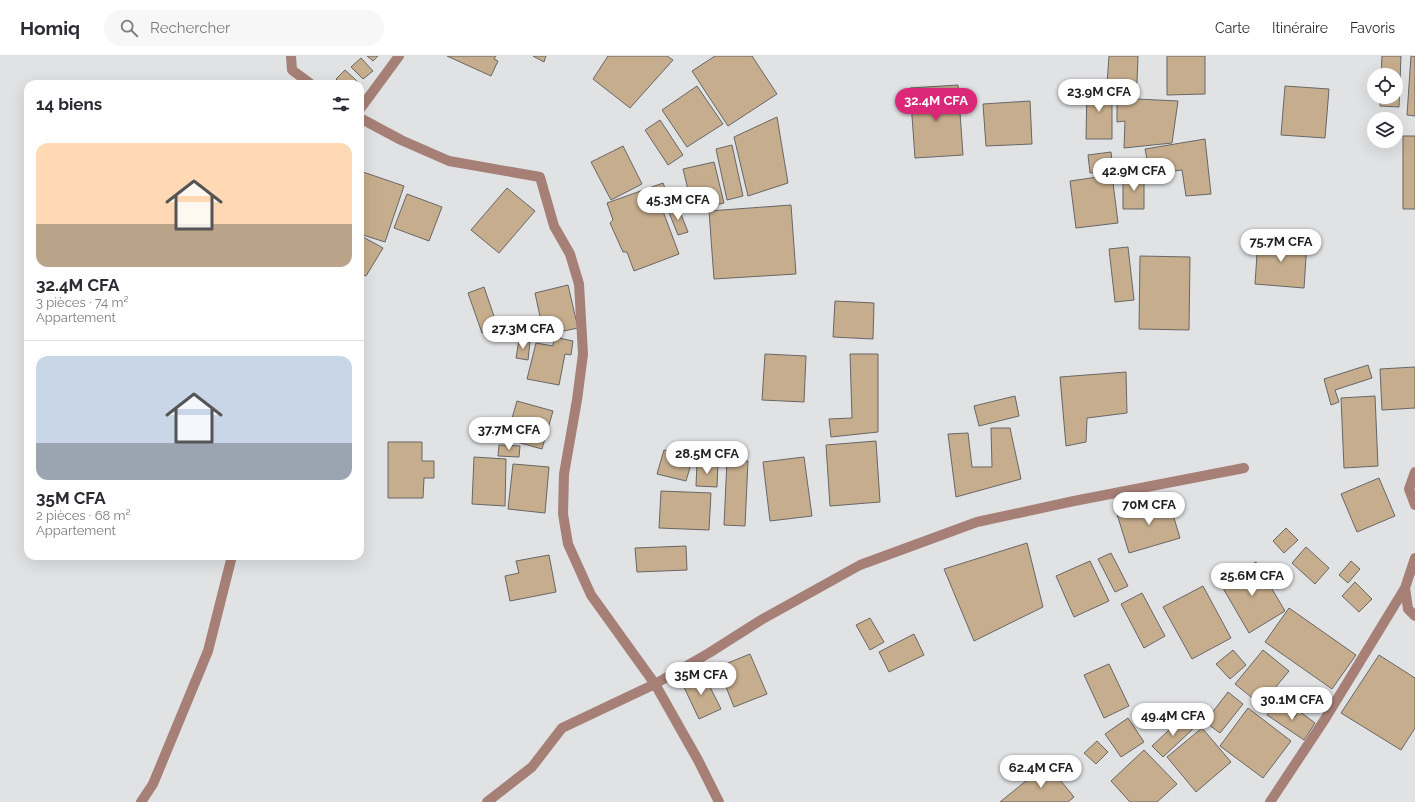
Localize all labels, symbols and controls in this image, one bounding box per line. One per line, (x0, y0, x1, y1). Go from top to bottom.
search box (104, 10, 384, 46)
text: Homiq (20, 17, 80, 39)
icon: search (118, 17, 140, 39)
text: Rechercher (150, 19, 230, 37)
text: Carte (1215, 20, 1250, 36)
text: Itinéraire (1272, 20, 1328, 36)
text: Favoris (1350, 20, 1395, 36)
map controls (1367, 68, 1403, 148)
button: locate (1367, 68, 1403, 104)
pin: 23.9M CFA (1053, 79, 1145, 113)
text: 23.9M CFA (1067, 84, 1131, 99)
pin: 32.4M CFA (890, 88, 982, 122)
icon: filters (330, 93, 352, 115)
text: 32.4M CFA (904, 93, 968, 108)
text: 14 biens (36, 94, 102, 114)
button: layers (1367, 112, 1403, 148)
pin: 42.9M CFA (1088, 158, 1180, 192)
text: 42.9M CFA (1102, 163, 1166, 178)
icon: home (158, 169, 230, 241)
pin: 45.3M CFA (632, 187, 724, 221)
text: 45.3M CFA (646, 192, 710, 207)
pin: 75.7M CFA (1235, 229, 1327, 263)
text: 75.7M CFA (1249, 234, 1313, 249)
text: 32.4M CFA (36, 275, 119, 295)
text: 3 pièces · 74 m² (36, 295, 129, 310)
text: Appartement (36, 310, 116, 325)
pin: 27.3M CFA (477, 316, 569, 350)
text: 27.3M CFA (492, 321, 554, 336)
icon: home (158, 382, 230, 454)
pin: 37.7M CFA (463, 417, 555, 451)
text: 37.7M CFA (478, 422, 540, 437)
pin: 28.5M CFA (661, 441, 753, 475)
text: 28.5M CFA (675, 446, 739, 461)
text: 35M CFA (36, 488, 106, 508)
pin: 70M CFA (1112, 492, 1186, 526)
text: 70M CFA (1122, 497, 1176, 512)
text: 2 pièces · 68 m² (36, 508, 131, 523)
text: Appartement (36, 523, 116, 538)
pin: 25.6M CFA (1206, 563, 1298, 597)
text: 25.6M CFA (1220, 568, 1284, 583)
pin: 35M CFA (664, 662, 738, 696)
text: 35M CFA (674, 667, 728, 682)
pin: 30.1M CFA (1246, 687, 1338, 721)
text: 30.1M CFA (1260, 692, 1324, 707)
pin: 49.4M CFA (1127, 703, 1219, 737)
text: 49.4M CFA (1141, 708, 1205, 723)
pin: 62.4M CFA (995, 755, 1087, 789)
text: 62.4M CFA (1009, 760, 1073, 775)

